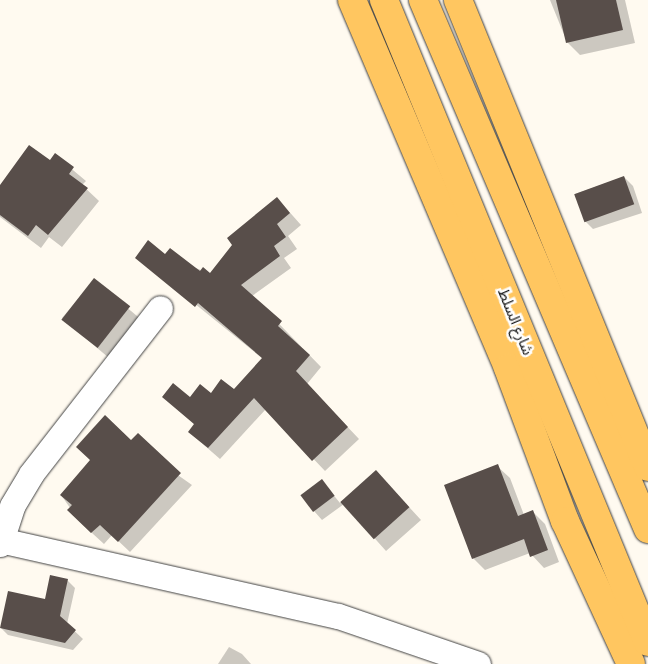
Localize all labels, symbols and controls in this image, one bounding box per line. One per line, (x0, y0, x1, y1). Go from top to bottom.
street label: شارع السلط (494, 286, 536, 358)

